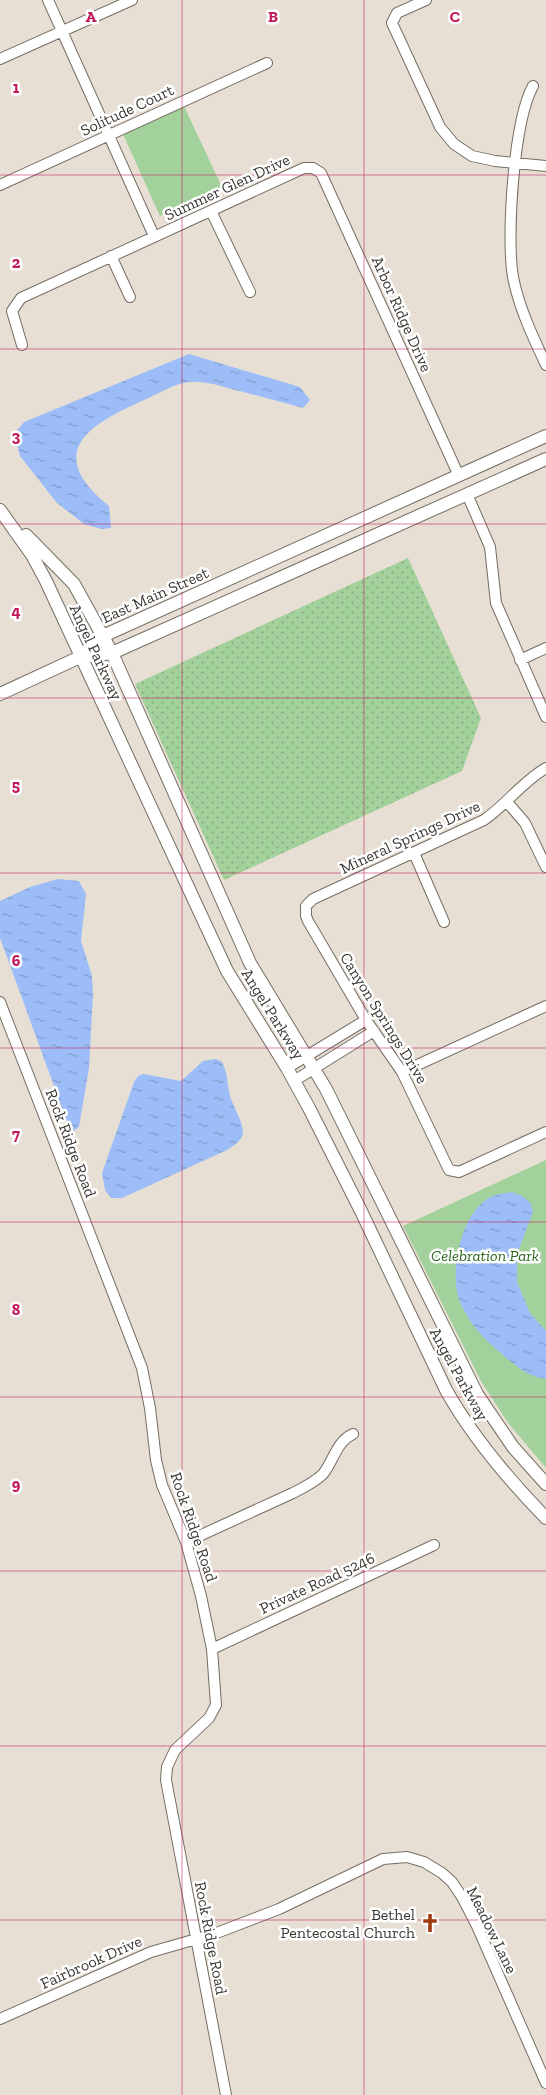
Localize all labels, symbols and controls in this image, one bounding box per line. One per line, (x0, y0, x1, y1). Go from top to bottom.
text: A (86, 7, 97, 26)
text: B (268, 7, 278, 26)
text: C (450, 7, 460, 26)
text: 1 (13, 78, 20, 97)
street label: Solitude Court (77, 80, 177, 140)
street label: Summer Glen Drive (161, 150, 293, 224)
text: 2 (12, 253, 21, 272)
street label: Arbor Ridge Drive (368, 253, 436, 375)
text: 3 (12, 427, 21, 446)
street label: East Main Street (99, 563, 211, 627)
street label: Angel Parkway (66, 601, 127, 704)
text: 4 (11, 602, 21, 621)
text: 5 (12, 776, 20, 795)
street label: Mineral Springs Drive (337, 796, 483, 878)
street label: Canyon Springs Drive (336, 949, 432, 1087)
text: 6 (12, 951, 21, 970)
street label: Angel Parkway (238, 965, 309, 1064)
street label: Rock Ridge Road (42, 1086, 100, 1200)
text: 7 (12, 1125, 20, 1144)
park label: Celebration Park (431, 1246, 539, 1265)
text: 8 (12, 1300, 21, 1319)
street label: Angel Parkway (426, 1324, 493, 1424)
street label: Rock Ridge Road (166, 1470, 222, 1585)
text: 9 (12, 1475, 21, 1494)
street label: Private Road 5246 (256, 1548, 378, 1618)
street label: Rock Ridge Road (191, 1880, 231, 1996)
street label: Meadow Lane (463, 1883, 521, 1977)
place label: Bethel Pentecostal Church (281, 1905, 415, 1942)
church icon: Bethel Pentecostal Church (419, 1912, 441, 1934)
street label: Fairbrook Drive (37, 1931, 145, 1993)

